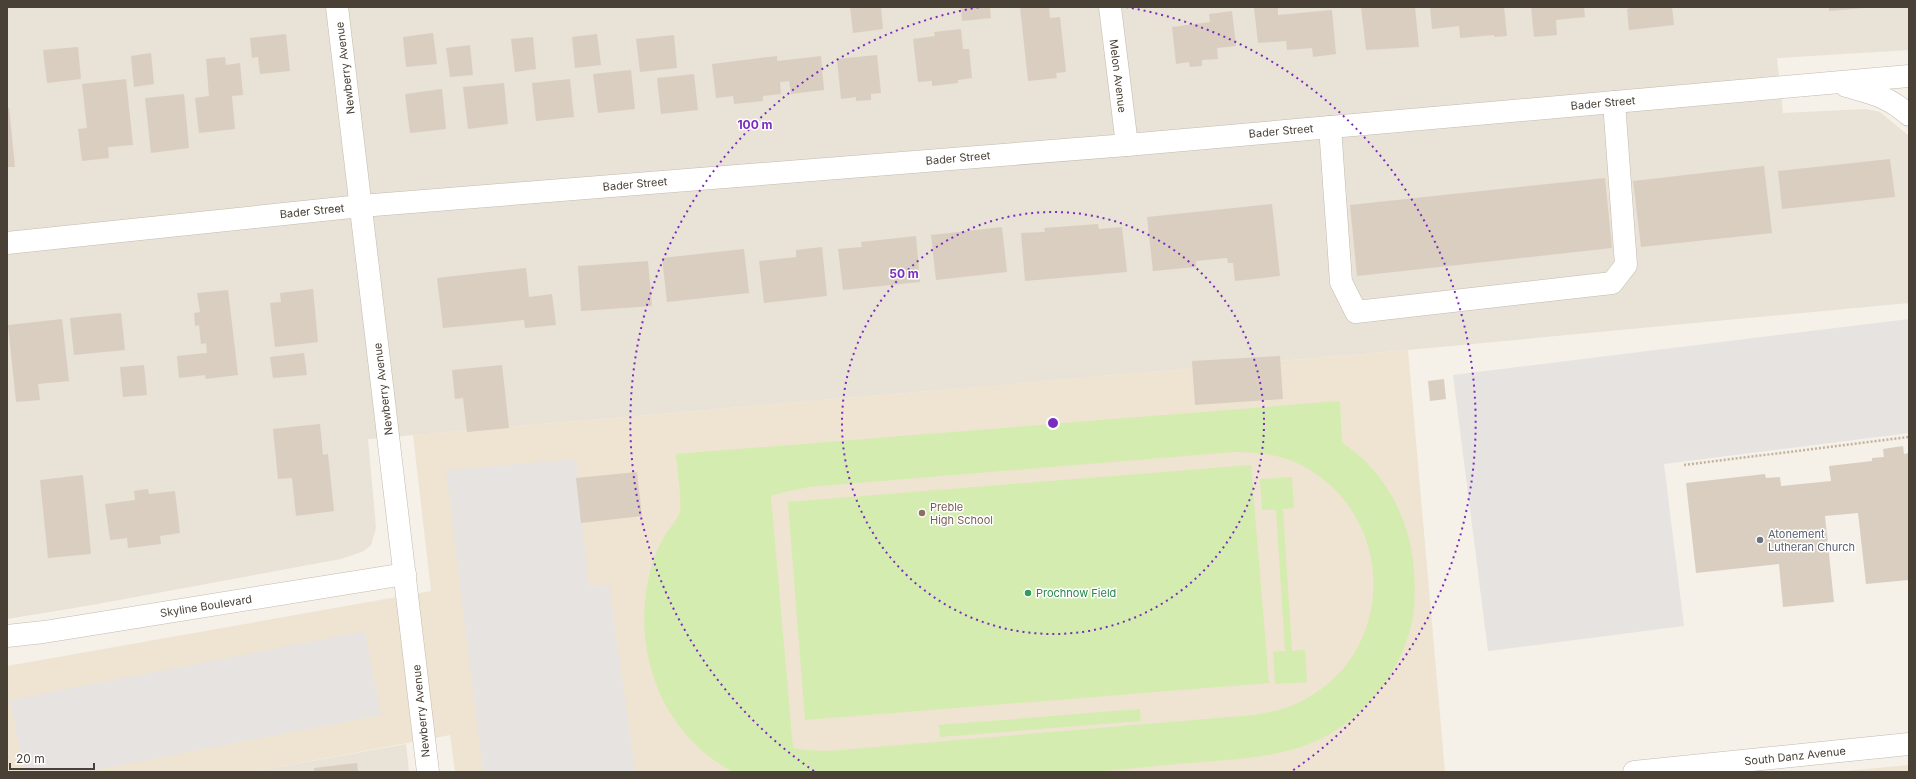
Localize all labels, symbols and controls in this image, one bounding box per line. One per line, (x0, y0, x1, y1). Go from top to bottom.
street label: Newberry Avenue (332, 21, 358, 115)
street label: Melon Avenue (1107, 39, 1129, 113)
street label: Bader Street (1570, 93, 1636, 113)
text: 100 m (737, 117, 773, 132)
street label: Bader Street (1248, 121, 1314, 141)
street label: Bader Street (925, 148, 991, 168)
street label: Bader Street (602, 174, 668, 194)
street label: Bader Street (279, 201, 345, 221)
text: 50 m (889, 266, 919, 281)
street label: Newberry Avenue (370, 342, 396, 436)
centre of rings (1046, 416, 1060, 430)
place label: Preble High School (930, 500, 993, 527)
marker: Preble High School (917, 508, 927, 518)
place label: Atonement Lutheran Church (1768, 527, 1855, 554)
marker: Atonement Lutheran Church (1755, 535, 1765, 545)
place label: Prochnow Field (1036, 586, 1116, 600)
marker: Prochnow Field (1023, 588, 1033, 598)
street label: Skyline Boulevard (159, 592, 253, 620)
street label: Newberry Avenue (409, 664, 433, 758)
street label: South Danz Avenue (1744, 744, 1846, 768)
scale bar (10, 745, 94, 771)
text: 20 m (16, 751, 45, 766)

